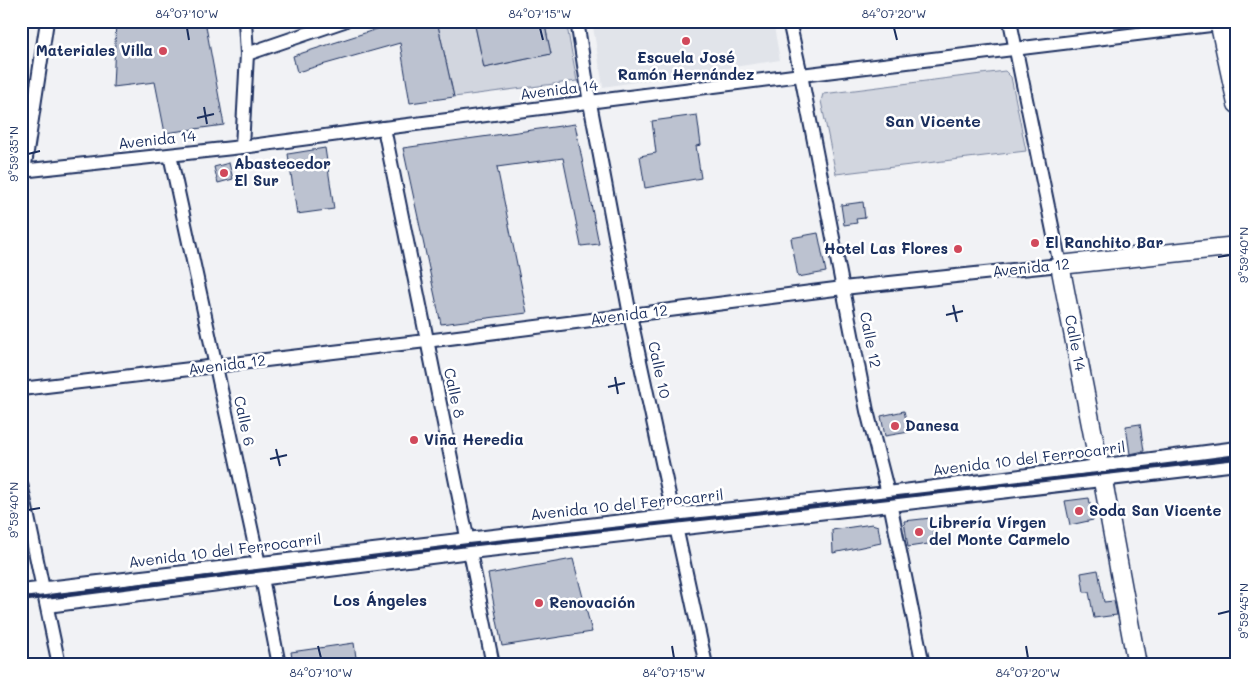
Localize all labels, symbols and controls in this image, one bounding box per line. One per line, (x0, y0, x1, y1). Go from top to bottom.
text: 84°07'10"W (155, 5, 219, 21)
text: 84°07'15"W (509, 5, 571, 21)
text: 84°07'20"W (862, 5, 926, 21)
marker: Escuela José Ramón Hernández (680, 35, 692, 47)
place label: Materiales Villa (36, 40, 153, 60)
marker: Materiales Villa (157, 45, 169, 57)
place label: Escuela José Ramón Hernández (618, 47, 755, 84)
street label: Avenida 14 (519, 74, 599, 104)
district label: San Vicente (885, 110, 981, 131)
street label: Avenida 14 (117, 125, 197, 153)
text: 9°59'35"N (5, 126, 21, 182)
place label: Abastecedor El Sur (234, 153, 331, 190)
marker: Abastecedor El Sur (218, 167, 230, 179)
text: 9°59'40"N (1235, 227, 1251, 283)
place label: El Ranchito Bar (1045, 232, 1163, 252)
marker: El Ranchito Bar (1029, 237, 1041, 249)
place label: Hotel Las Flores (824, 238, 948, 258)
marker: Hotel Las Flores (952, 243, 964, 255)
street label: Avenida 12 (991, 253, 1071, 281)
street label: Avenida 12 (589, 299, 669, 329)
street label: Calle 12 (856, 310, 886, 370)
street label: Calle 14 (1061, 313, 1091, 373)
street label: Calle 10 (644, 340, 676, 400)
street label: Avenida 12 (187, 349, 267, 379)
street label: Calle 8 (440, 366, 470, 420)
street label: Calle 6 (230, 394, 260, 448)
place label: Danesa (905, 415, 959, 435)
marker: Danesa (889, 420, 901, 432)
place label: Viña Heredia (424, 429, 524, 449)
marker: Viña Heredia (408, 434, 420, 446)
street label: Avenida 10 del Ferrocarril (931, 436, 1126, 480)
text: 9°59'40"N (5, 482, 21, 538)
street label: Avenida 10 del Ferrocarril (529, 484, 724, 524)
place label: Soda San Vicente (1089, 500, 1221, 520)
marker: Soda San Vicente (1073, 505, 1085, 517)
place label: Librería Vírgen del Monte Carmelo (929, 512, 1070, 549)
marker: Librería Vírgen del Monte Carmelo (913, 526, 925, 538)
street label: Avenida 10 del Ferrocarril (127, 528, 322, 572)
text: 9°59'45"N (1235, 583, 1251, 639)
district label: Los Ángeles (333, 589, 427, 610)
place label: Renovación (549, 592, 635, 612)
marker: Renovación (533, 597, 545, 609)
text: 84°07'10"W (289, 664, 353, 680)
text: 84°07'15"W (643, 664, 705, 680)
text: 84°07'20"W (996, 664, 1060, 680)

